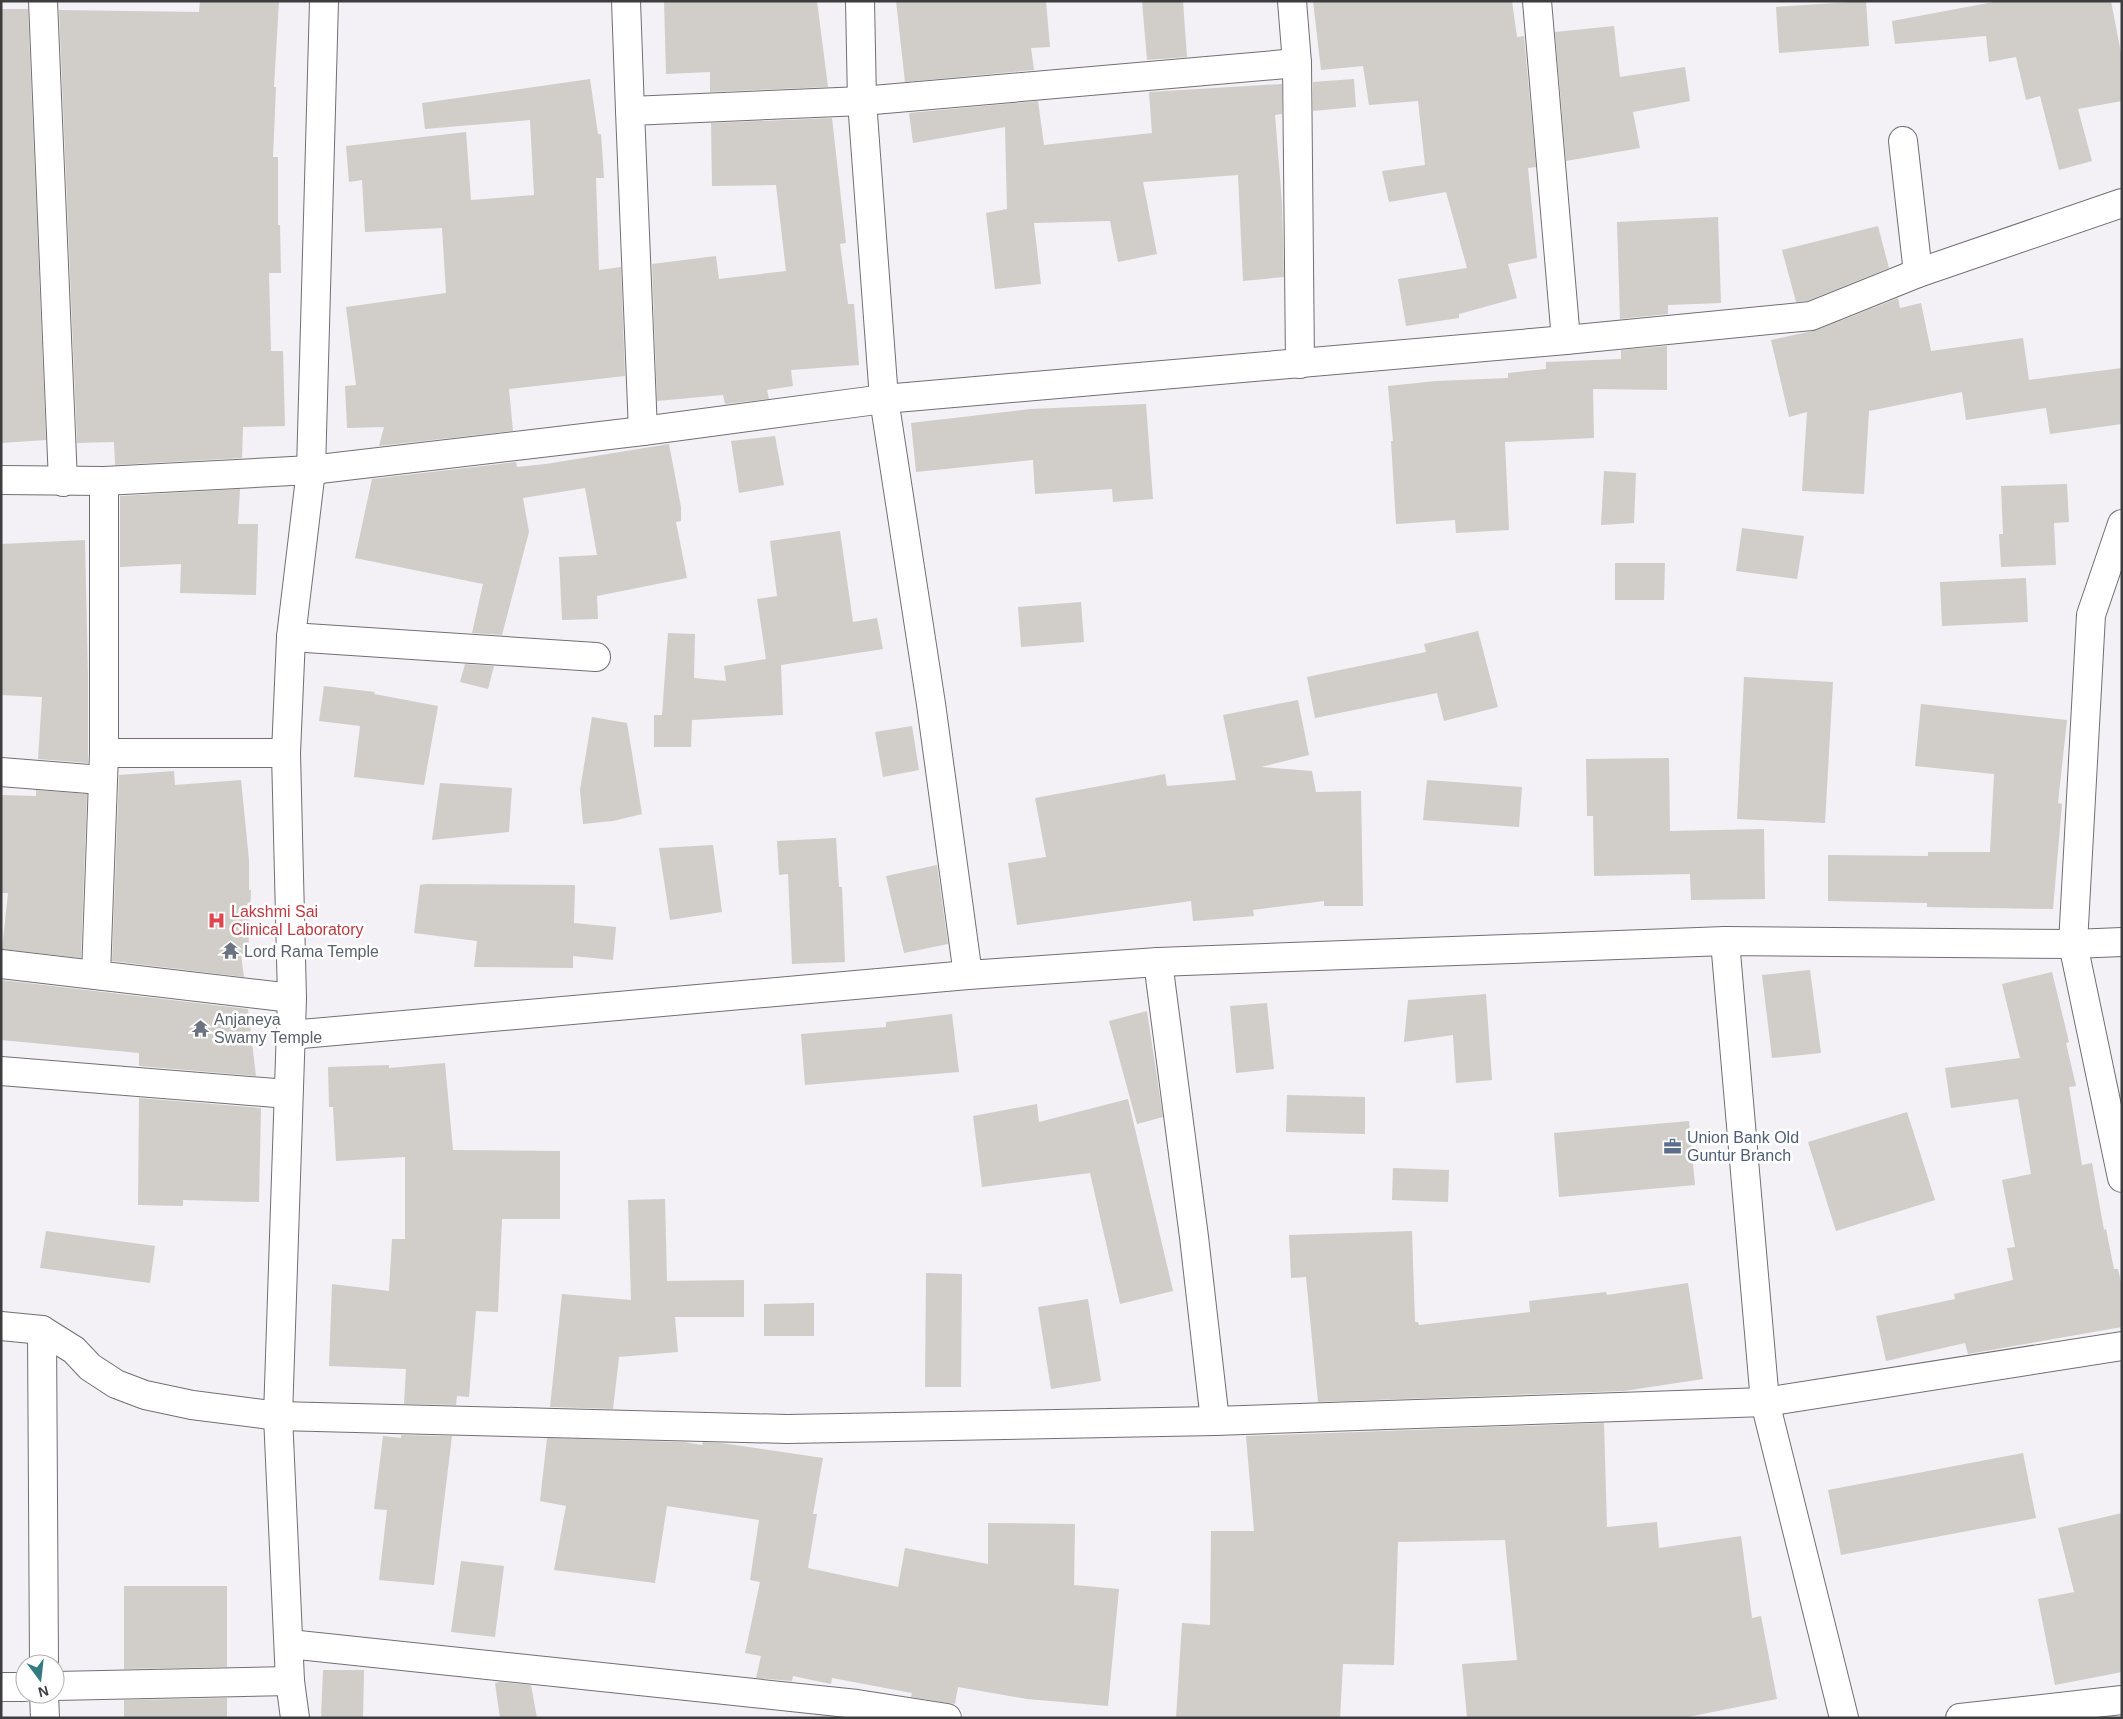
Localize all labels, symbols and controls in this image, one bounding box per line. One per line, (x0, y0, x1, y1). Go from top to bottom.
place label: Lakshmi Sai Clinical Laboratory (231, 903, 364, 938)
hospital icon: Lakshmi Sai Clinical Laboratory (207, 910, 227, 930)
temple icon: Lord Rama Temple (220, 941, 240, 961)
place label: Lord Rama Temple (244, 943, 379, 960)
place label: Anjaneya Swamy Temple (214, 1011, 322, 1046)
temple icon: Anjaneya Swamy Temple (190, 1018, 210, 1038)
place label: Union Bank Old Guntur Branch (1687, 1129, 1799, 1164)
office icon: Union Bank Old Guntur Branch (1663, 1136, 1683, 1156)
north arrow (15, 1654, 65, 1704)
text: N (36, 1683, 50, 1701)

